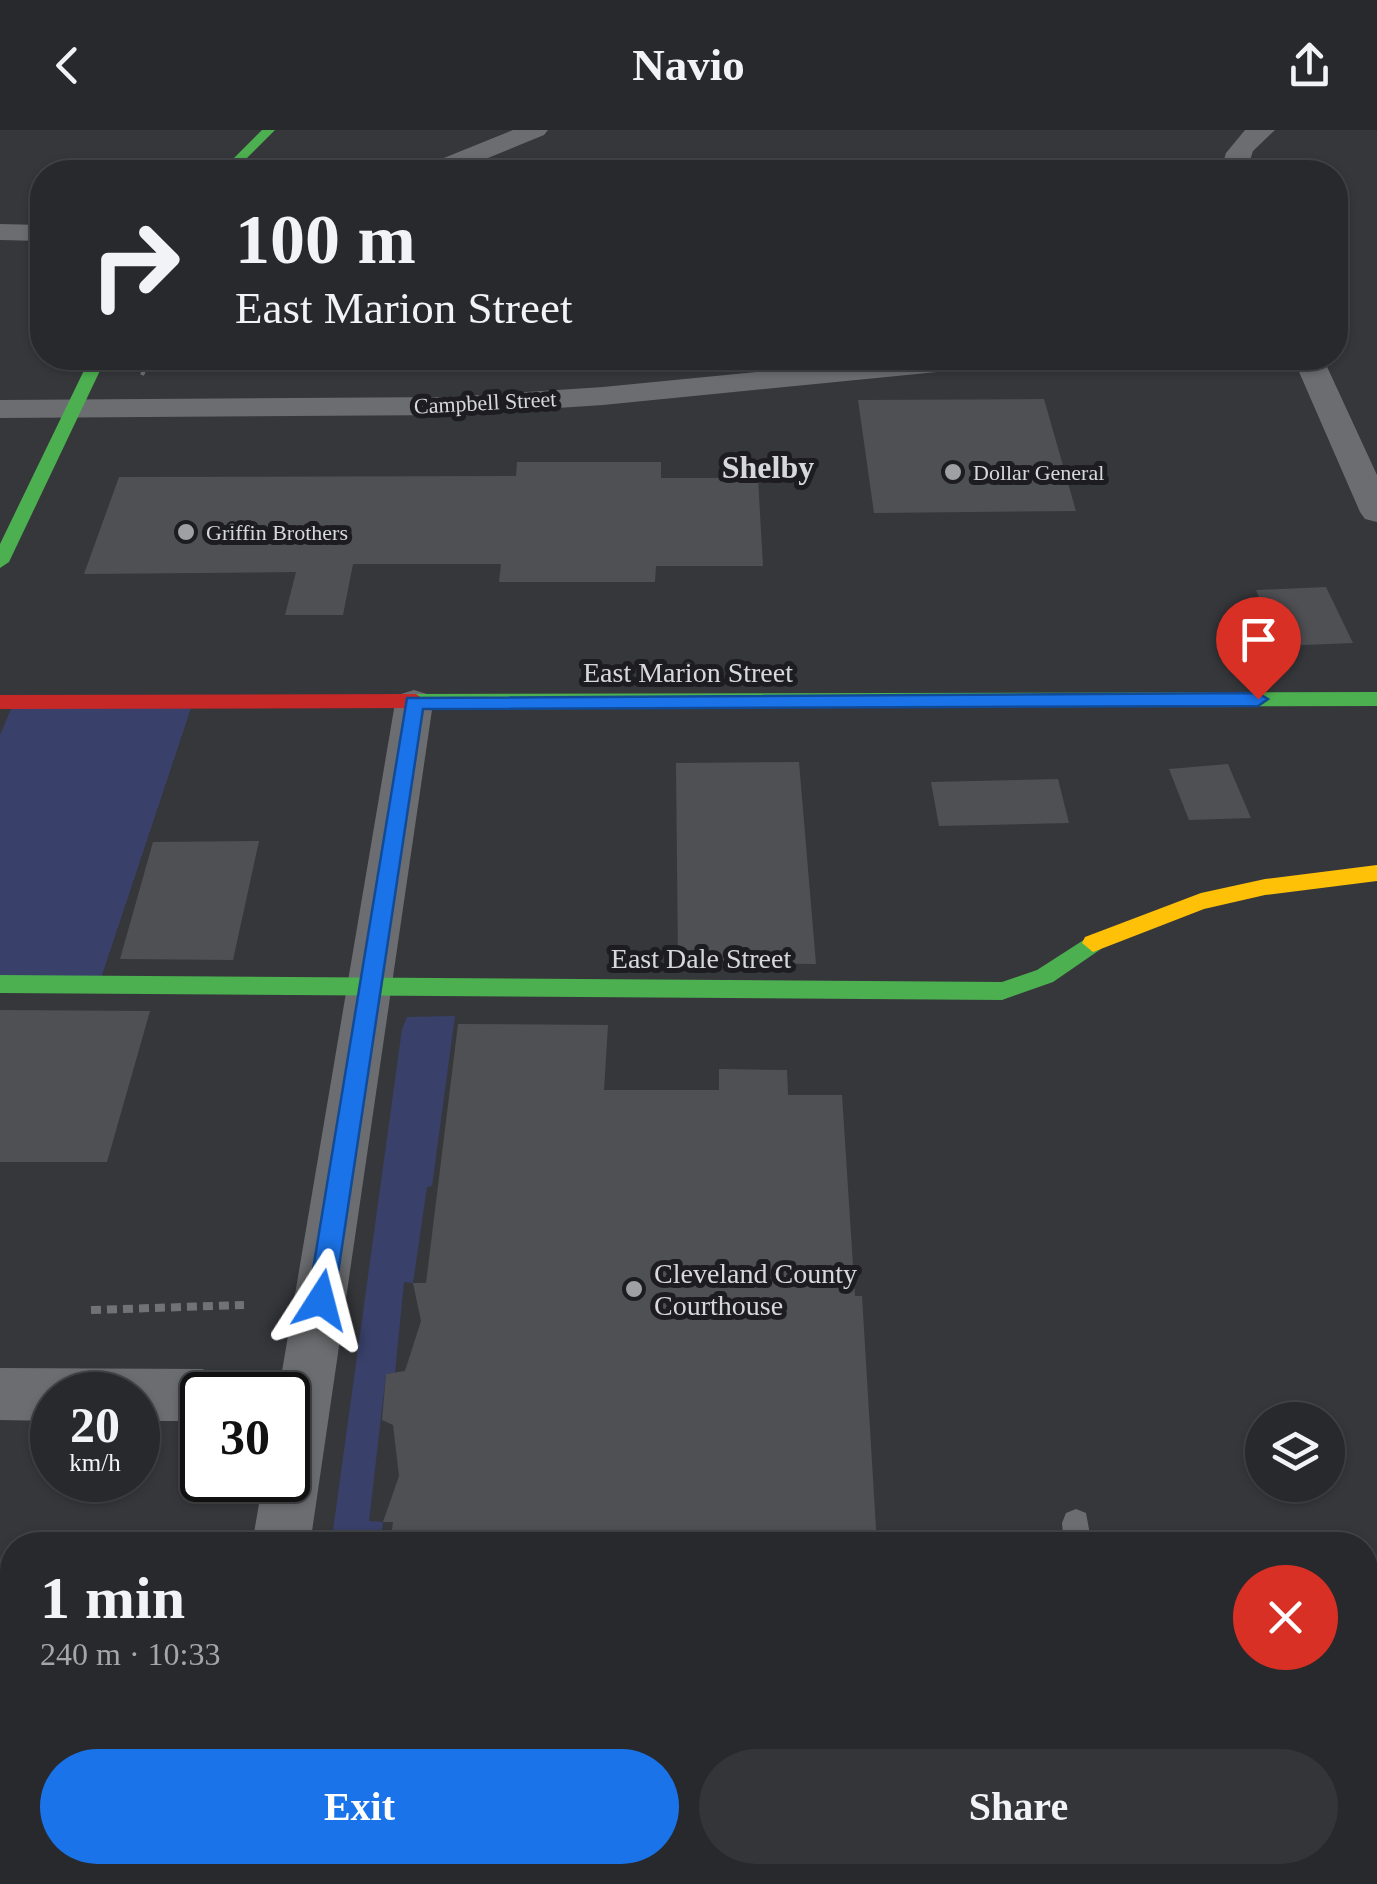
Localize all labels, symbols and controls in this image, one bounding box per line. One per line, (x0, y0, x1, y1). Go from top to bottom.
icon: back (40, 38, 95, 93)
icon: share (1282, 38, 1337, 93)
text: Navio (632, 40, 745, 90)
icon: right (70, 200, 200, 330)
text: 100 m (235, 201, 416, 278)
text: East Marion Street (235, 283, 572, 333)
street label: Campbell Street (413, 386, 557, 419)
district label: Shelby (722, 449, 814, 485)
place label: Dollar General (973, 460, 1104, 485)
marker: Dollar General (942, 461, 964, 483)
place label: Griffin Brothers (206, 520, 348, 545)
marker: Griffin Brothers (175, 521, 197, 543)
pin (1216, 597, 1301, 700)
icon: arrive (1231, 612, 1286, 667)
street label: East Marion Street (583, 657, 793, 688)
street label: East Dale Street (611, 943, 791, 974)
position arrow (269, 1248, 373, 1352)
place label: Cleveland County Courthouse (654, 1258, 857, 1321)
marker: Cleveland County Courthouse (623, 1278, 645, 1300)
speed limit sign: 30 (180, 1372, 310, 1502)
text: 20 (70, 1397, 120, 1453)
map controls (1245, 1402, 1345, 1502)
button: layers (1245, 1402, 1345, 1502)
text: km/h (69, 1449, 121, 1476)
text: 1 min (40, 1565, 185, 1631)
button: close (1233, 1565, 1338, 1670)
text: 240 m · 10:33 (40, 1636, 220, 1672)
button: Exit (40, 1749, 679, 1864)
button: Share (699, 1749, 1338, 1864)

